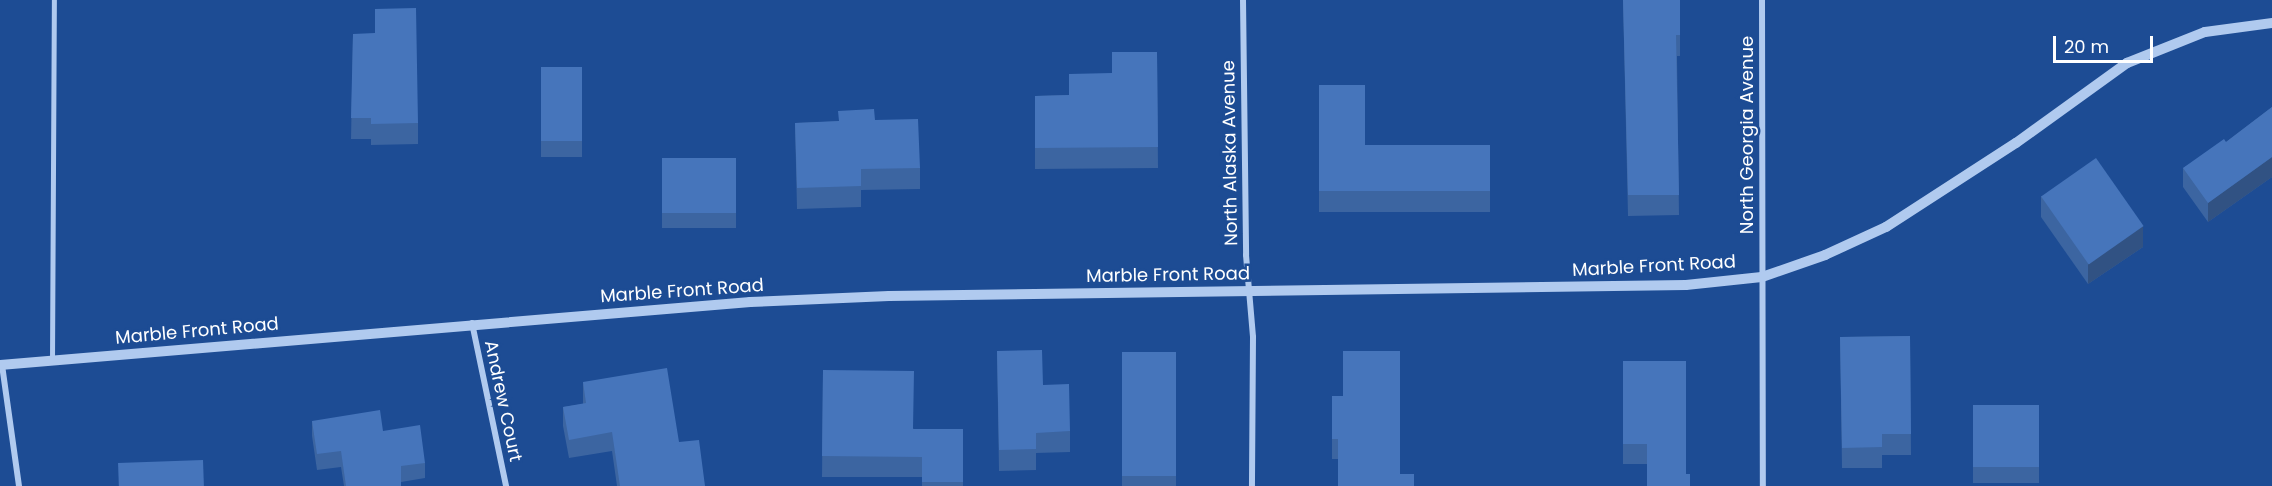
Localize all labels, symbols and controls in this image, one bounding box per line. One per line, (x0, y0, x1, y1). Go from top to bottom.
scale bar (2056, 24, 2156, 62)
text: 20 m (2064, 34, 2109, 59)
street label: North Georgia Avenue (1736, 36, 1758, 234)
street label: North Alaska Avenue (1218, 60, 1242, 246)
street label: Marble Front Road (1572, 251, 1736, 281)
street label: Marble Front Road (1086, 263, 1250, 287)
street label: Marble Front Road (599, 275, 765, 307)
street label: Marble Front Road (114, 313, 280, 349)
street label: Andrew Court (480, 338, 526, 464)

